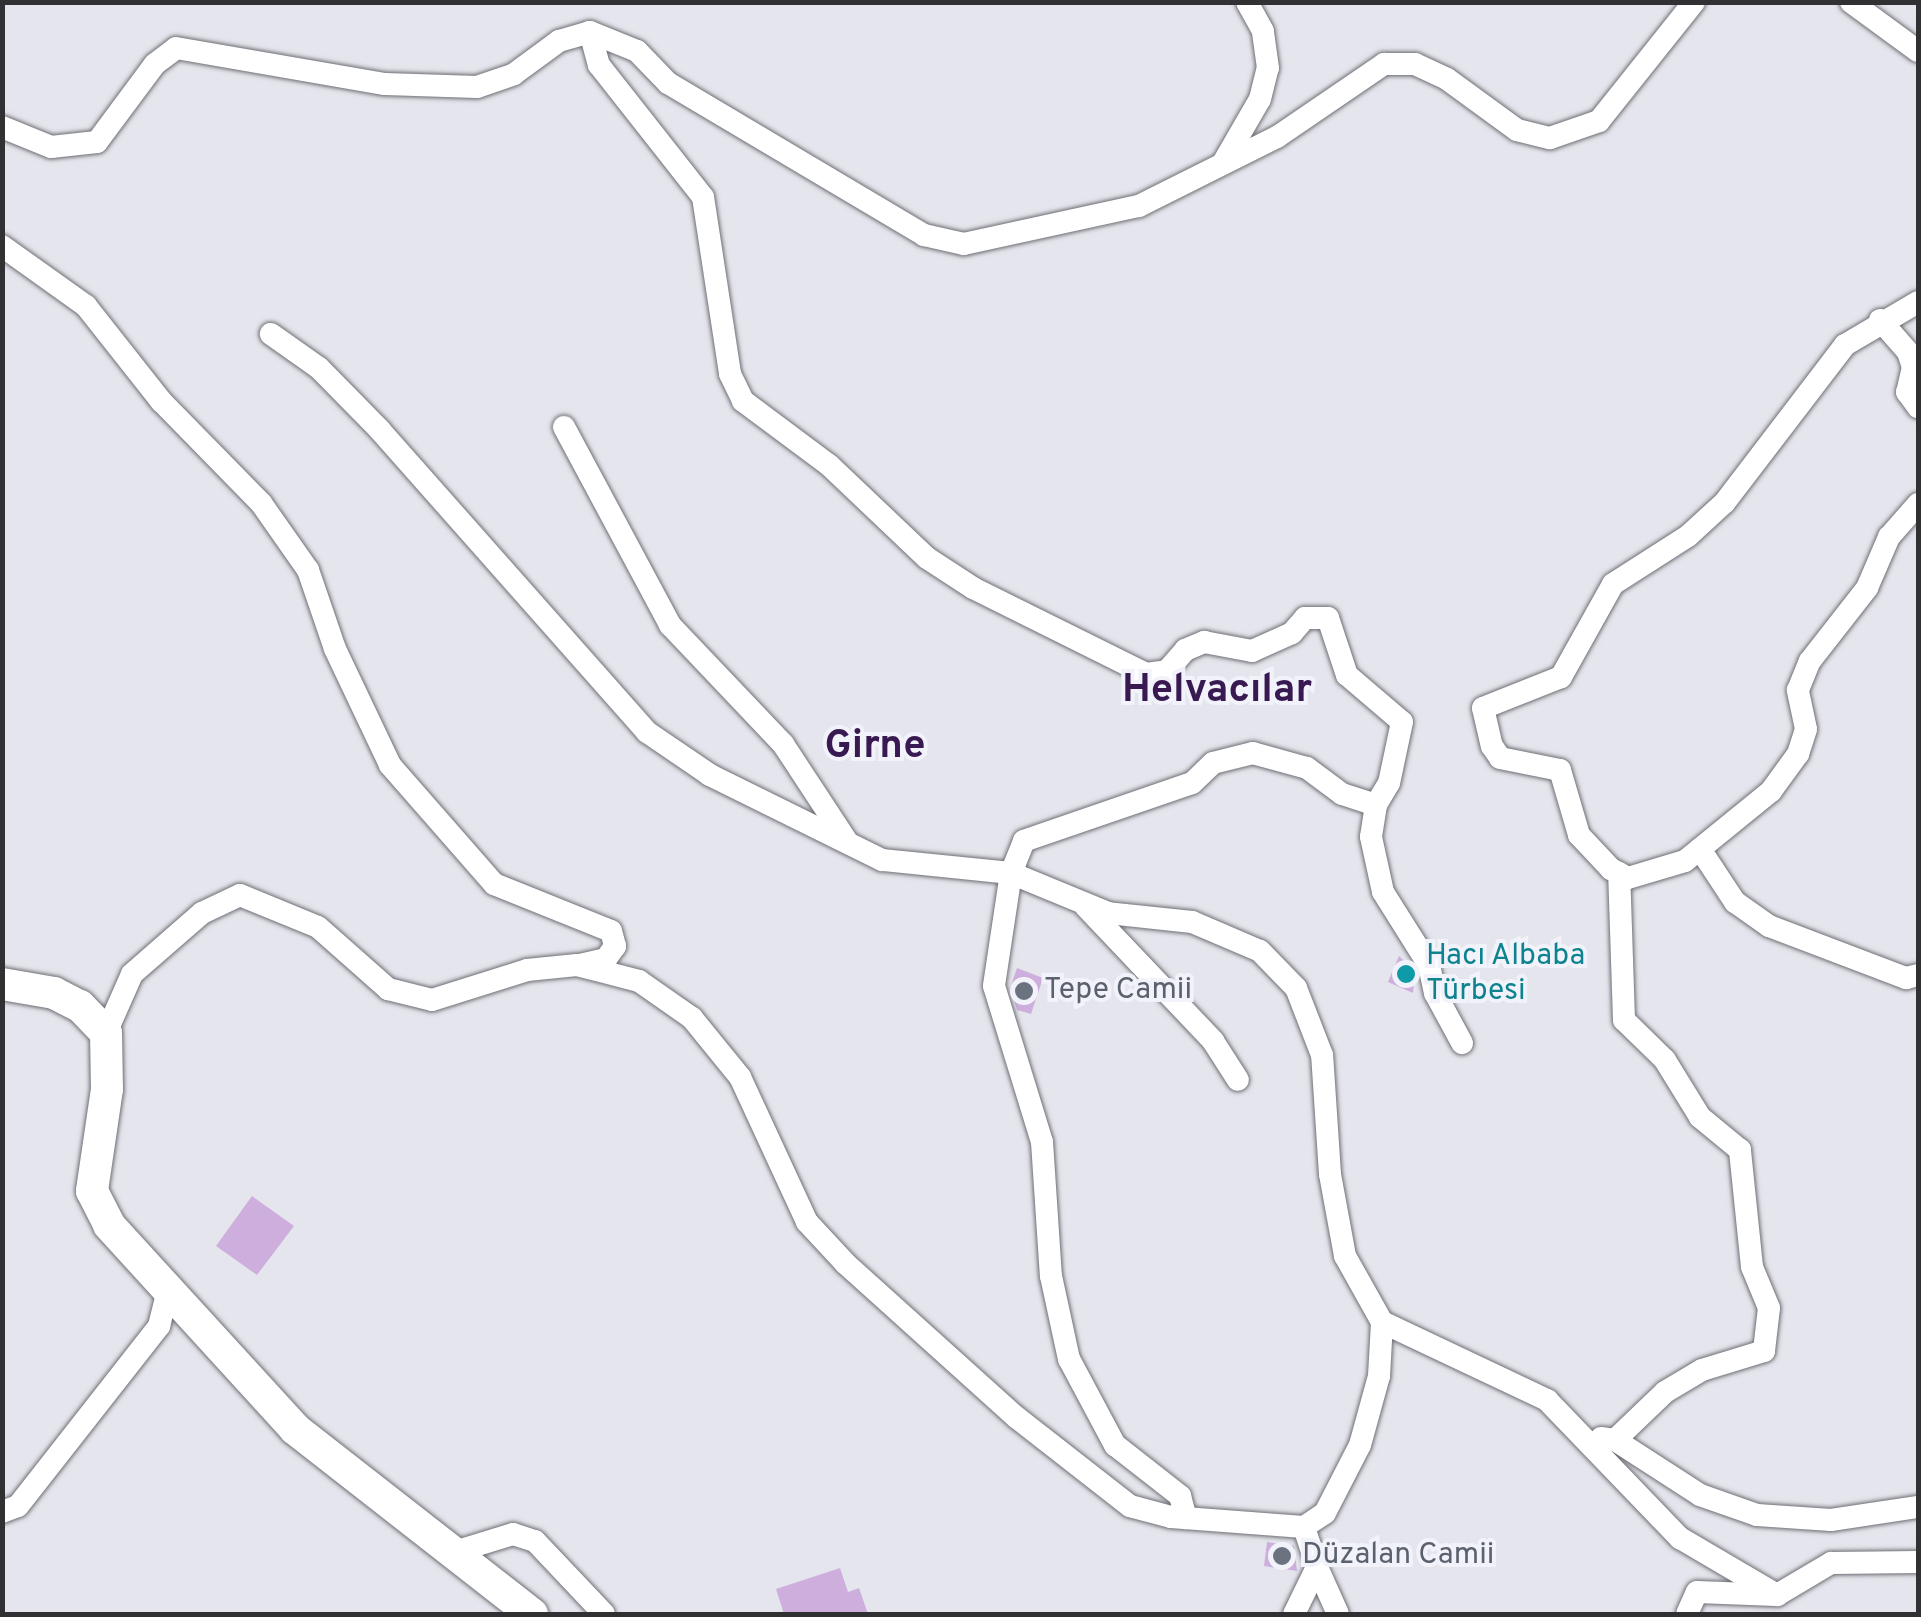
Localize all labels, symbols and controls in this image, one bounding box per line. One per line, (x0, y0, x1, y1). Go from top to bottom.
district label: Helvacılar (1122, 667, 1312, 715)
district label: Girne (825, 723, 925, 771)
place label: Hacı Albaba Türbesi (1426, 939, 1586, 1010)
marker: Hacı Albaba Türbesi (1395, 963, 1417, 985)
place label: Tepe Camii (1044, 973, 1192, 1009)
marker: Tepe Camii (1013, 980, 1035, 1002)
place label: Düzalan Camii (1302, 1538, 1494, 1574)
marker: Düzalan Camii (1271, 1545, 1293, 1567)

